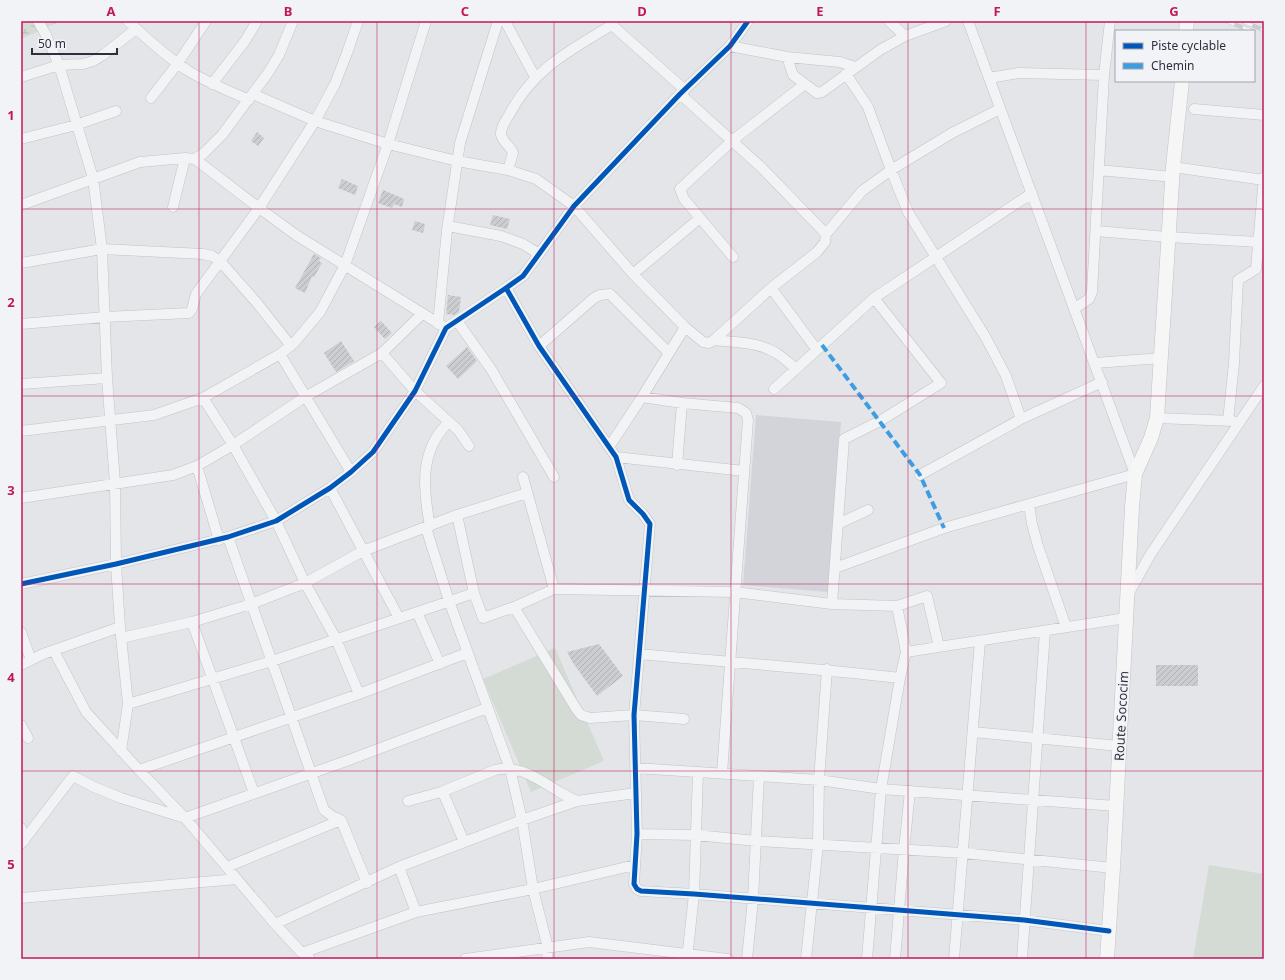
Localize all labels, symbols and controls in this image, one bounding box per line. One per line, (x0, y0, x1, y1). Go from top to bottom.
text: A (107, 2, 116, 20)
text: B (284, 2, 292, 20)
text: C (461, 2, 469, 20)
text: D (637, 2, 647, 20)
text: E (816, 2, 824, 20)
text: F (993, 2, 1001, 20)
text: G (1169, 2, 1179, 20)
scale bar (32, 30, 117, 56)
legend (1115, 30, 1255, 82)
text: 50 m (38, 35, 66, 52)
text: Piste cyclable (1151, 37, 1226, 54)
text: Chemin (1151, 57, 1195, 74)
text: 1 (7, 106, 15, 124)
text: 2 (7, 293, 15, 311)
text: 3 (7, 481, 15, 499)
text: 4 (7, 668, 15, 686)
street label: Route Sococim (1110, 670, 1132, 762)
text: 5 (7, 855, 15, 873)

